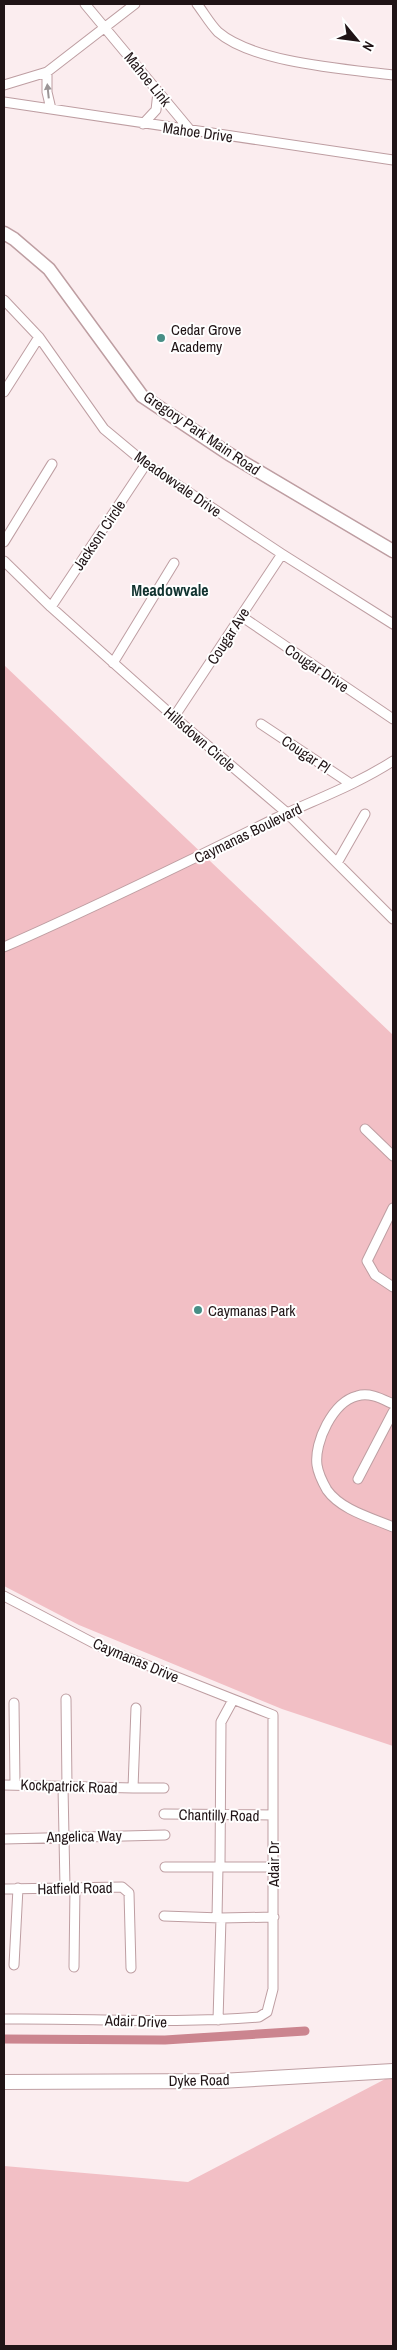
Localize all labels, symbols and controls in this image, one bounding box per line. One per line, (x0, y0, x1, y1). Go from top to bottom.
north arrow (332, 15, 382, 65)
text: N (358, 38, 378, 54)
street label: Mahoe Link (120, 47, 177, 111)
one-way arrow (44, 82, 52, 98)
street label: Mahoe Drive (162, 117, 234, 147)
place label: Cedar Grove Academy (170, 319, 242, 357)
marker: Cedar Grove Academy (155, 332, 167, 344)
street label: Gregory Park Main Road (139, 386, 265, 480)
street label: Meadowvale Drive (130, 446, 226, 522)
street label: Jackson Circle (68, 496, 130, 574)
district label: Meadowvale (131, 579, 209, 601)
street label: Cougar Ave (202, 603, 254, 669)
street label: Cougar Drive (281, 639, 353, 697)
street label: Hillsdown Circle (160, 702, 241, 776)
street label: Cougar Pl (277, 730, 335, 778)
street label: Caymanas Boulevard (191, 798, 305, 868)
place label: Caymanas Park (208, 1300, 296, 1321)
marker: Caymanas Park (192, 1304, 204, 1316)
street label: Caymanas Drive (90, 1632, 182, 1688)
street label: Kockpatrick Road (20, 1774, 118, 1798)
street label: Chantilly Road (178, 1804, 260, 1826)
street label: Angelica Way (45, 1825, 123, 1847)
street label: Adair Dr (263, 1841, 284, 1888)
street label: Hatfield Road (37, 1877, 113, 1899)
street label: Adair Drive (104, 2009, 168, 2033)
street label: Dyke Road (168, 2069, 230, 2091)

